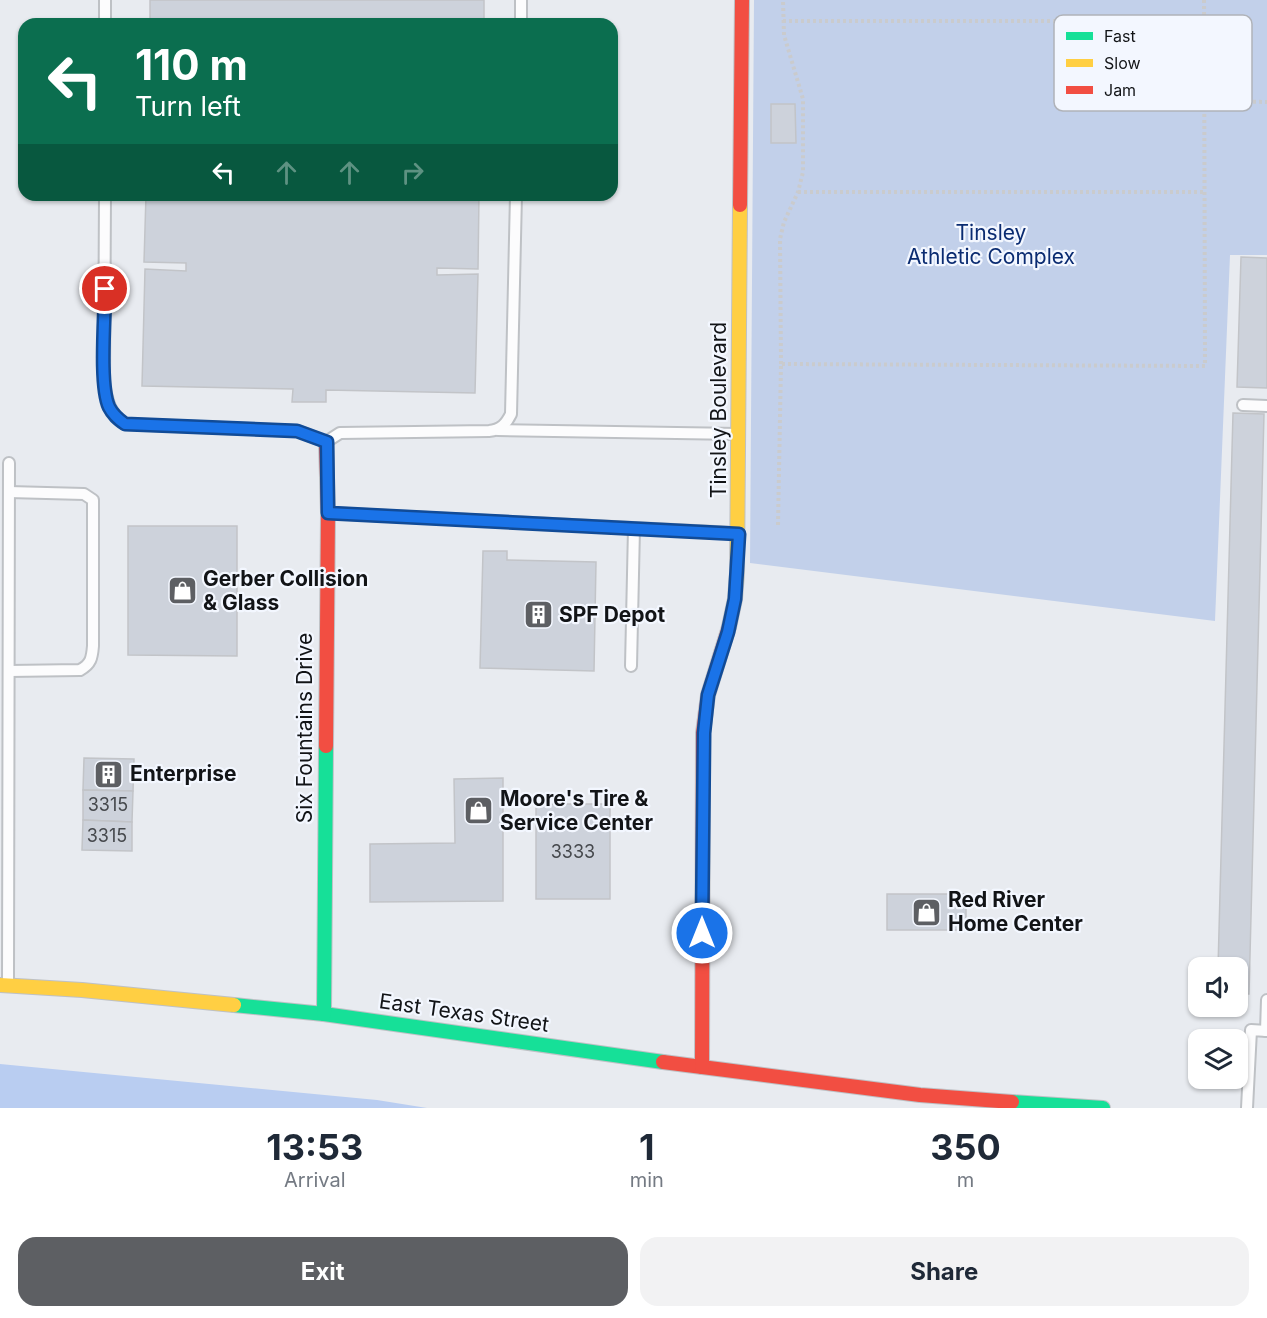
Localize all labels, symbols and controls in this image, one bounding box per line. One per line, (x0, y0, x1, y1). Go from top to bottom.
legend (1054, 15, 1252, 111)
text: Fast (1104, 26, 1136, 46)
text: 110 m (135, 39, 248, 90)
icon: left (36, 42, 114, 120)
text: Slow (1104, 53, 1141, 73)
text: Jam (1104, 80, 1136, 100)
text: Turn left (135, 90, 241, 123)
icon: left (207, 156, 240, 189)
icon: ahead (270, 156, 303, 189)
icon: ahead (333, 156, 366, 189)
icon: right (396, 156, 429, 189)
park label: Tinsley Athletic Complex (907, 220, 1075, 269)
pin (79, 263, 130, 314)
icon: arrive (88, 272, 121, 305)
street label: Tinsley Boulevard (706, 322, 731, 498)
place label: Gerber Collision & Glass (203, 566, 368, 615)
shop icon: Gerber Collision & Glass (166, 575, 198, 607)
building icon: SPF Depot (522, 599, 554, 631)
place label: SPF Depot (559, 602, 665, 627)
street label: Six Fountains Drive (292, 633, 317, 823)
building icon: Enterprise (93, 758, 125, 790)
place label: Enterprise (130, 761, 236, 786)
place label: Moore's Tire & Service Center (500, 786, 653, 835)
house number: 3315 (88, 794, 128, 815)
shop icon: Moore's Tire & Service Center (463, 795, 495, 827)
house number: 3315 (87, 825, 127, 846)
house number: 3333 (551, 841, 595, 862)
place label: Red River Home Center (948, 887, 1083, 936)
shop icon: Red River Home Center (911, 896, 943, 928)
position arrow (670, 901, 734, 965)
map controls (1188, 957, 1248, 1089)
button: sound (1188, 957, 1248, 1017)
street label: East Texas Street (377, 988, 551, 1037)
button: layers (1188, 1029, 1248, 1089)
text: 13:53 (266, 1125, 363, 1169)
text: 1 (639, 1125, 655, 1169)
text: 350 (930, 1125, 1001, 1169)
text: Arrival (284, 1168, 346, 1192)
text: min (630, 1168, 664, 1192)
text: m (957, 1168, 974, 1192)
button: Exit (18, 1237, 628, 1306)
button: Share (640, 1237, 1249, 1306)

